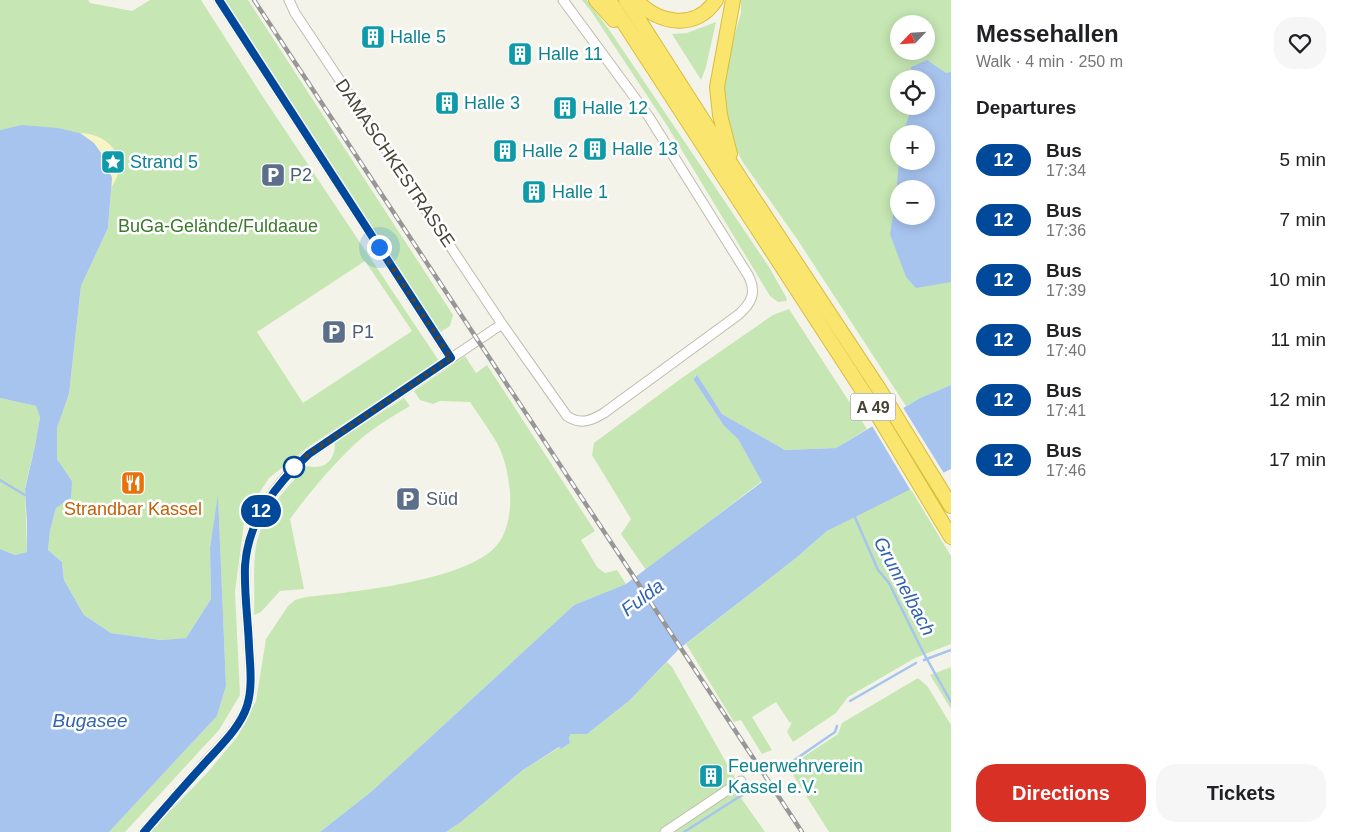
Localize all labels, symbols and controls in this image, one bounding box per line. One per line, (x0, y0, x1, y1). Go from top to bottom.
north arrow (890, 15, 935, 60)
map controls (890, 15, 935, 225)
button: heart (1274, 17, 1326, 69)
text: Messehallen (976, 20, 1119, 47)
building icon: Halle 5 (360, 24, 386, 50)
place label: Halle 5 (390, 27, 446, 47)
building icon: Halle 11 (507, 41, 533, 67)
place label: Halle 11 (538, 44, 603, 64)
text: Walk · 4 min · 250 m (976, 53, 1123, 70)
button: locate (890, 70, 935, 115)
street label: DAMASCHKESTRASSE (331, 75, 459, 251)
building icon: Halle 3 (434, 90, 460, 116)
place label: Halle 3 (464, 93, 520, 113)
building icon: Halle 12 (552, 95, 578, 121)
text: Departures (976, 97, 1076, 118)
place label: Halle 12 (582, 98, 648, 118)
button: + (890, 125, 935, 170)
building icon: Halle 13 (582, 136, 608, 162)
building icon: Halle 2 (492, 138, 518, 164)
place label: Halle 13 (612, 139, 678, 159)
text: Bus (1046, 140, 1082, 161)
place label: Halle 2 (522, 141, 578, 161)
place icon: Strand 5 (100, 149, 126, 175)
text: 5 min (1280, 149, 1326, 170)
text: 12 (993, 150, 1014, 170)
place label: Strand 5 (130, 152, 198, 172)
parking icon: P2 (260, 162, 286, 188)
text: 17:34 (1046, 162, 1086, 179)
place label: P2 (290, 165, 312, 185)
building icon: Halle 1 (521, 179, 547, 205)
button: − (890, 180, 935, 225)
place label: Halle 1 (552, 182, 608, 202)
text: Bus (1046, 200, 1082, 221)
text: 7 min (1280, 209, 1326, 230)
text: 12 (993, 210, 1014, 230)
park label: BuGa-Gelände/Fuldaaue (118, 216, 318, 236)
text: 17:36 (1046, 222, 1086, 239)
your location (367, 235, 392, 260)
text: Bus (1046, 260, 1082, 281)
text: 10 min (1269, 269, 1326, 290)
text: 12 (993, 270, 1014, 290)
text: 17:39 (1046, 282, 1086, 299)
parking icon: P1 (321, 319, 347, 345)
text: Bus (1046, 320, 1082, 341)
place label: P1 (352, 322, 374, 342)
text: 11 min (1270, 329, 1326, 350)
text: 12 (993, 330, 1014, 350)
text: 17:40 (1046, 342, 1086, 359)
text: Bus (1046, 380, 1082, 401)
text: 12 min (1269, 389, 1326, 410)
text: 12 (993, 390, 1014, 410)
road number: A 49 (850, 394, 896, 421)
text: 17:41 (1046, 402, 1086, 419)
text: Bus (1046, 440, 1082, 461)
text: 17 min (1269, 449, 1326, 470)
text: 12 (993, 450, 1014, 470)
unlabelled marker (283, 456, 305, 478)
text: 17:46 (1046, 462, 1086, 479)
restaurant icon: Strandbar Kassel (120, 470, 146, 496)
parking icon: Süd (395, 486, 421, 512)
place label: Süd (426, 489, 458, 509)
line badge: 12 (238, 495, 284, 527)
place label: Strandbar Kassel (64, 499, 202, 519)
text: 12 (251, 501, 271, 521)
water label: Grunnelbach (870, 533, 939, 639)
water label: Fulda (617, 575, 668, 620)
water label: Bugasee (52, 710, 128, 731)
place label: Feuerwehrverein Kassel e.V. (728, 756, 863, 797)
building icon: Feuerwehrverein Kassel e.V. (698, 763, 724, 789)
button: Directions (976, 764, 1146, 822)
button: Tickets (1156, 764, 1326, 822)

